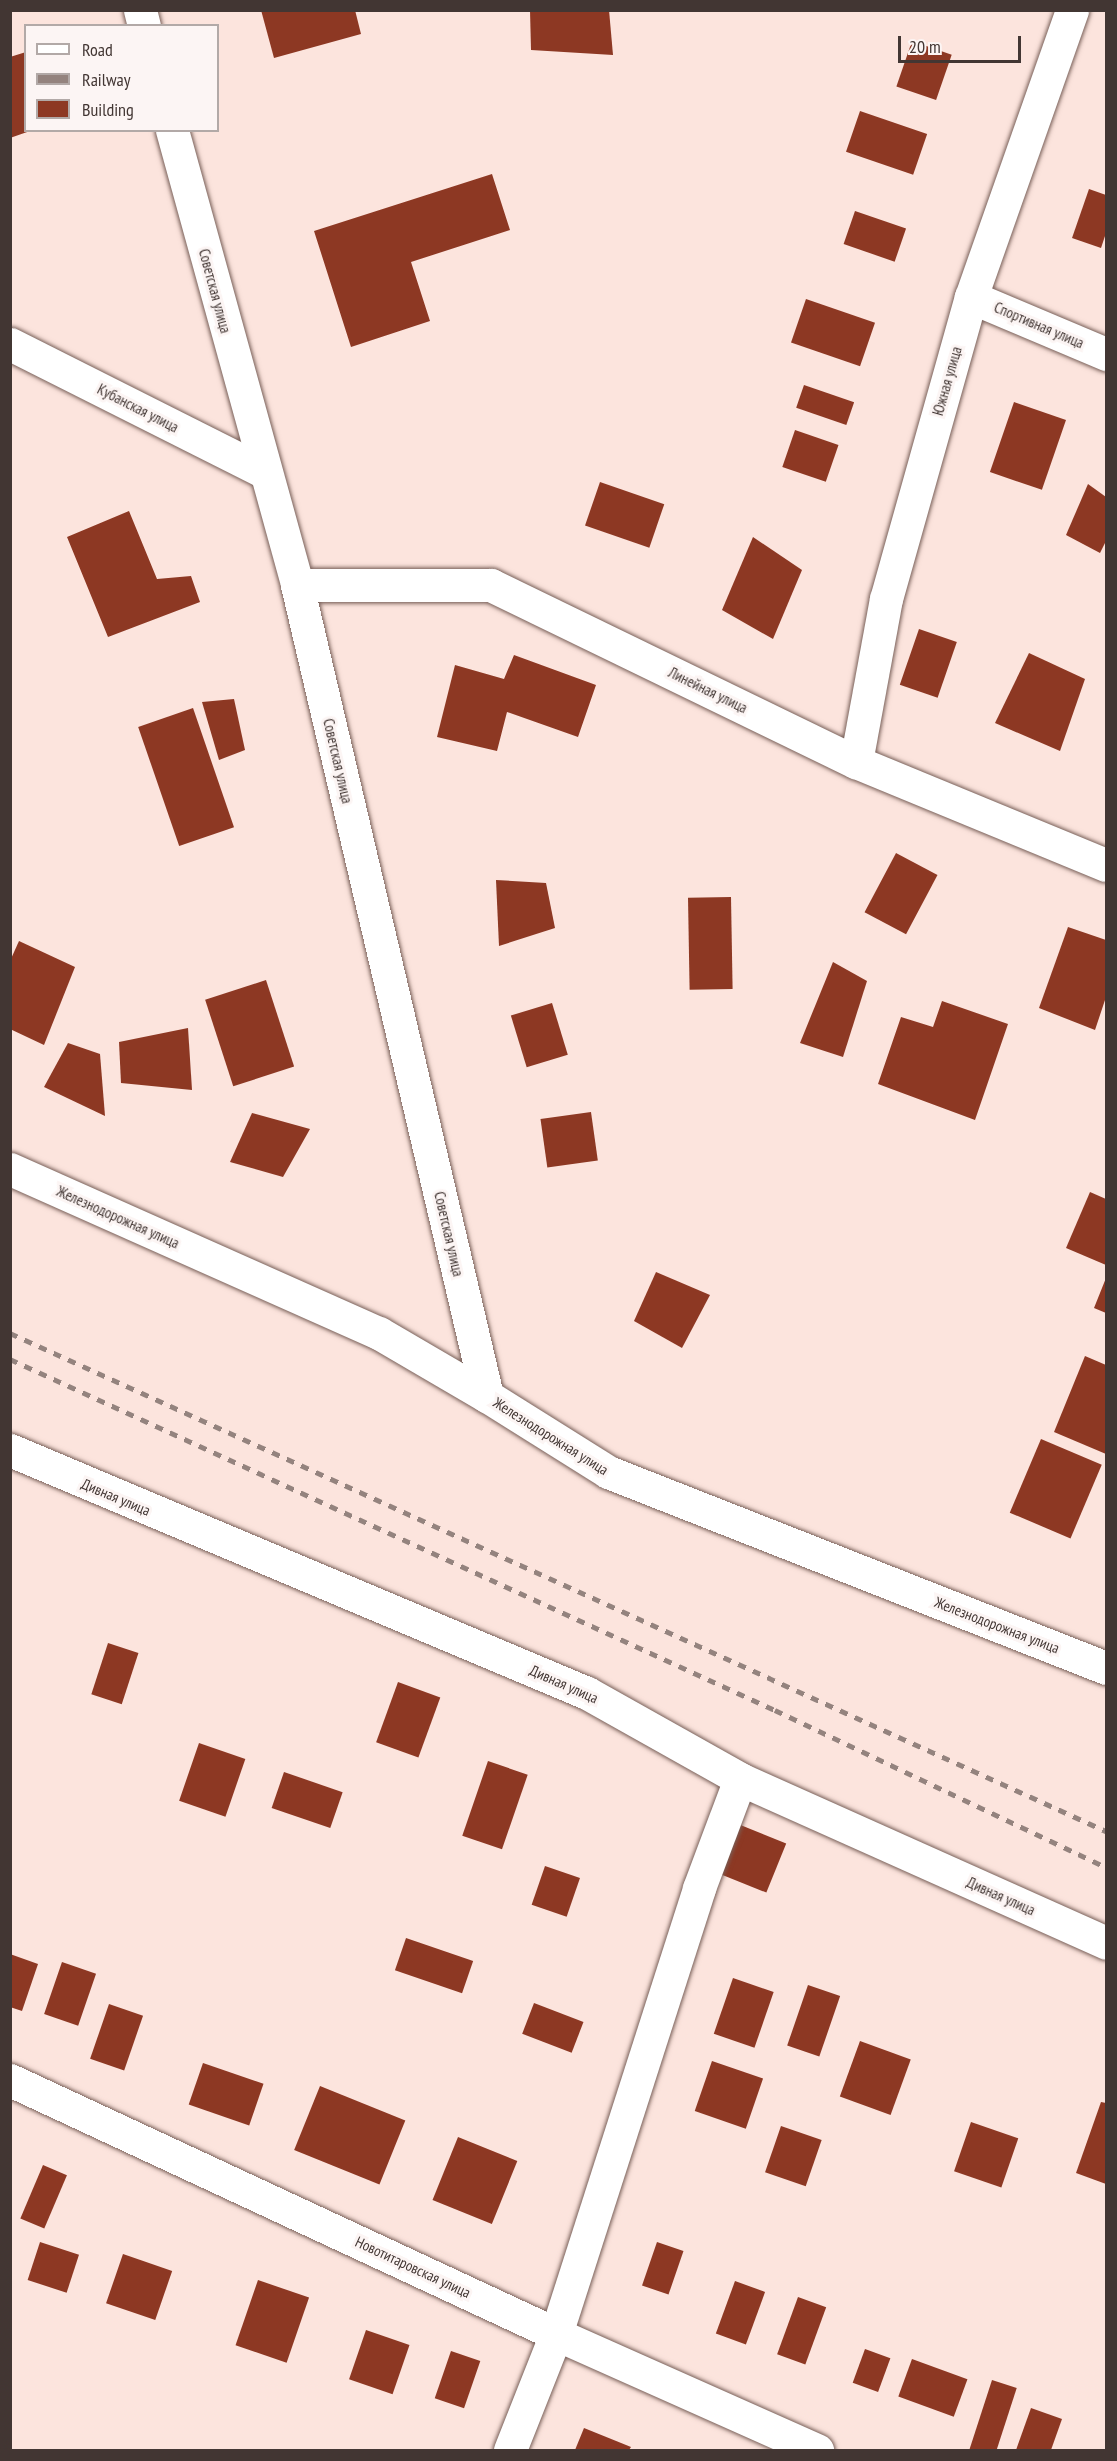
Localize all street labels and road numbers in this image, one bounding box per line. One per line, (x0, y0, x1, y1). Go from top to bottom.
street label: Советская улица (195, 247, 235, 335)
street label: Спортивная улица (991, 298, 1087, 352)
street label: Южная улица (929, 344, 965, 418)
street label: Кубанская улица (94, 380, 182, 436)
street label: Линейная улица (666, 663, 750, 717)
street label: Советская улица (319, 717, 357, 805)
street label: Железнодорожная улица (54, 1182, 182, 1252)
street label: Советская улица (430, 1190, 468, 1278)
street label: Железнодорожная улица (490, 1393, 612, 1479)
street label: Дивная улица (79, 1474, 153, 1520)
street label: Железнодорожная улица (932, 1593, 1062, 1657)
street label: Дивная улица (527, 1661, 601, 1707)
street label: Дивная улица (964, 1873, 1038, 1919)
street label: Новотитаровская улица (353, 2232, 473, 2302)

